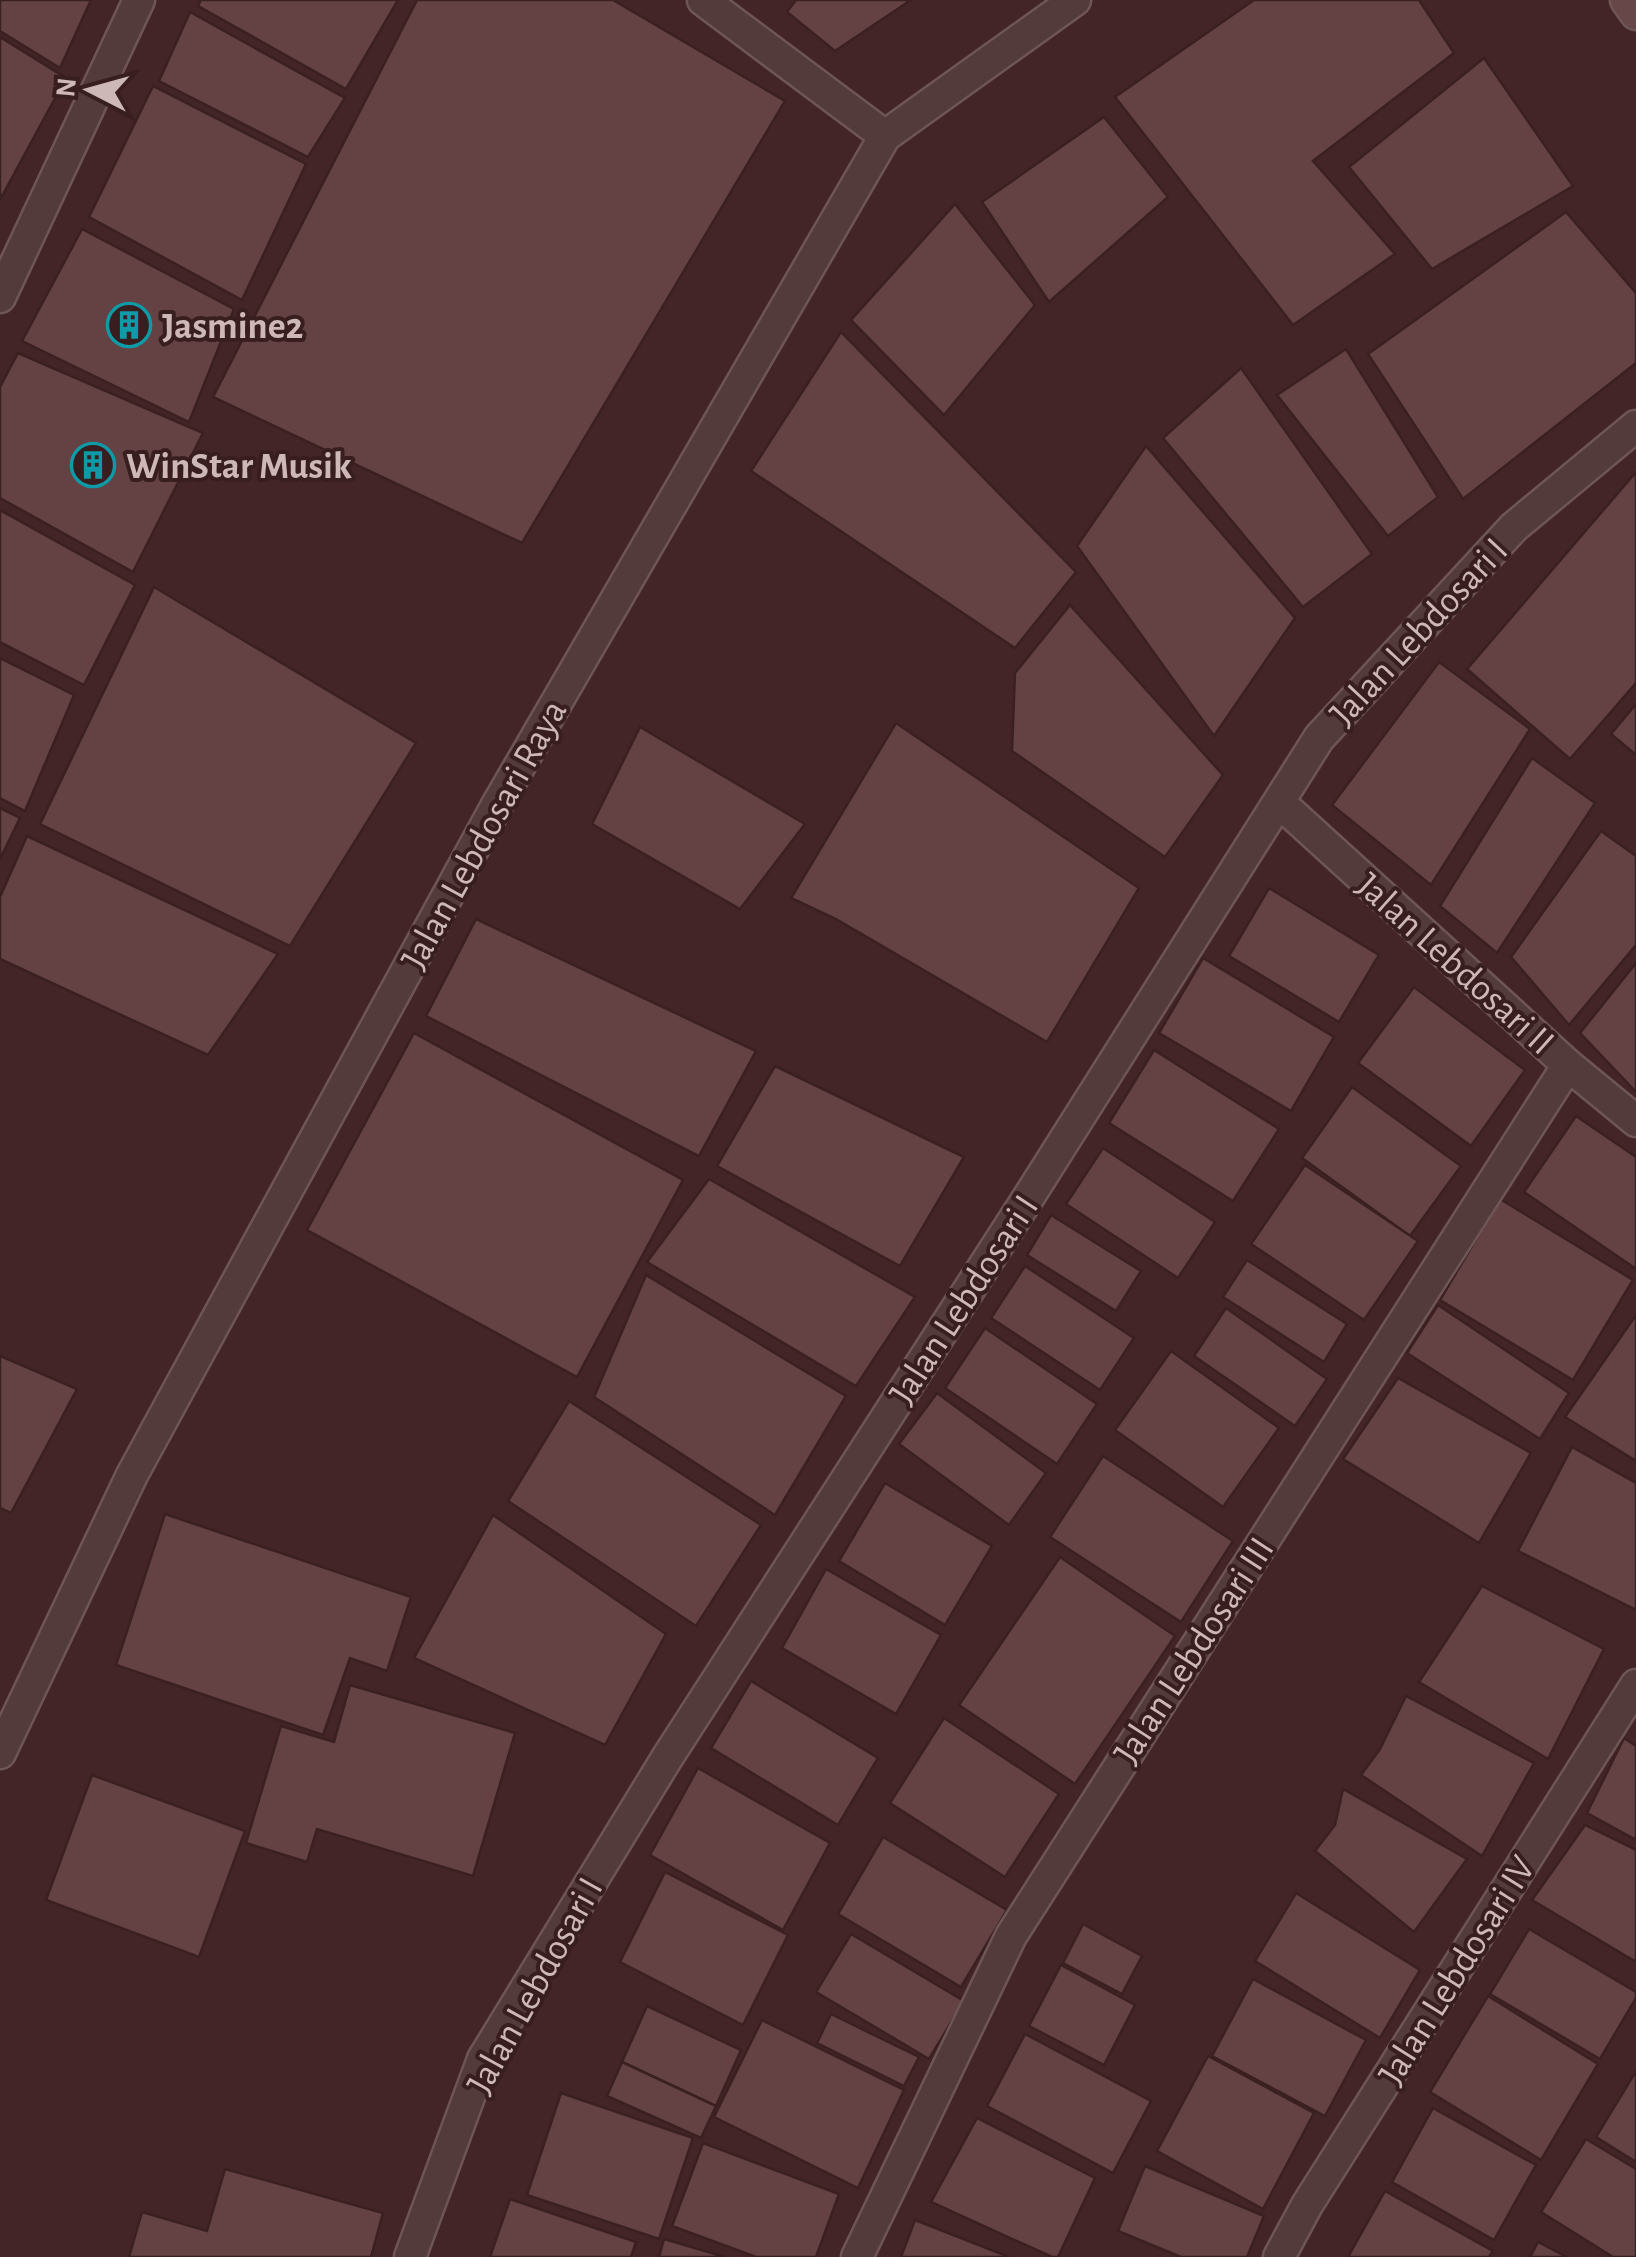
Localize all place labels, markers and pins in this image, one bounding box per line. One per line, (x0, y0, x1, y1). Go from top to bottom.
building icon: Jasmine2 (106, 302, 152, 348)
place label: Jasmine2 (162, 308, 304, 346)
building icon: WinStar Musik (70, 442, 116, 488)
place label: WinStar Musik (126, 448, 352, 486)

